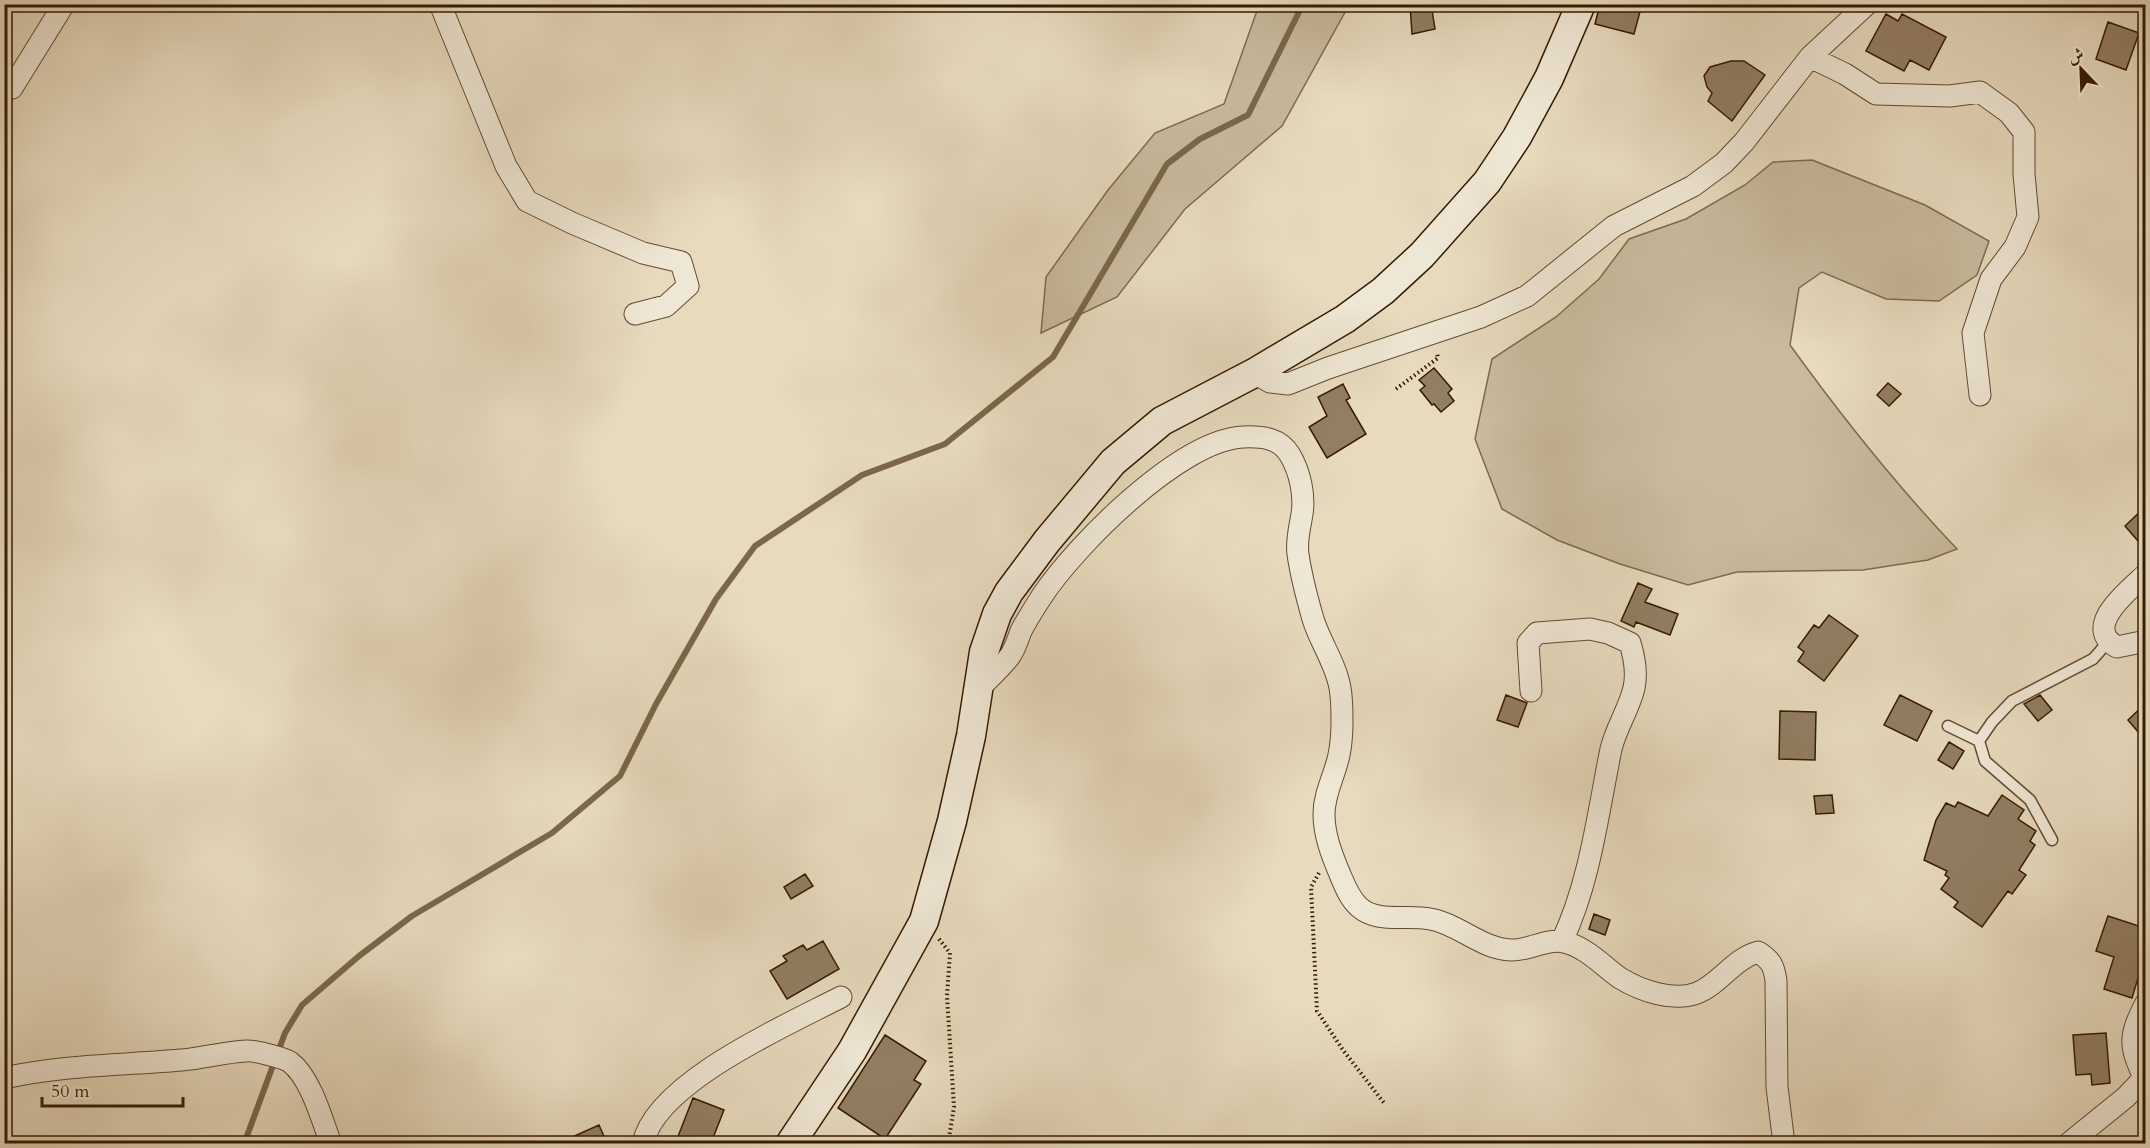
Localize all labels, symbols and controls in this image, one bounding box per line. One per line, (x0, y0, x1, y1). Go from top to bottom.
north arrow (2051, 39, 2111, 99)
text: ش (2064, 43, 2087, 69)
scale bar (42, 1070, 183, 1108)
text: 50 m (51, 1079, 90, 1104)

